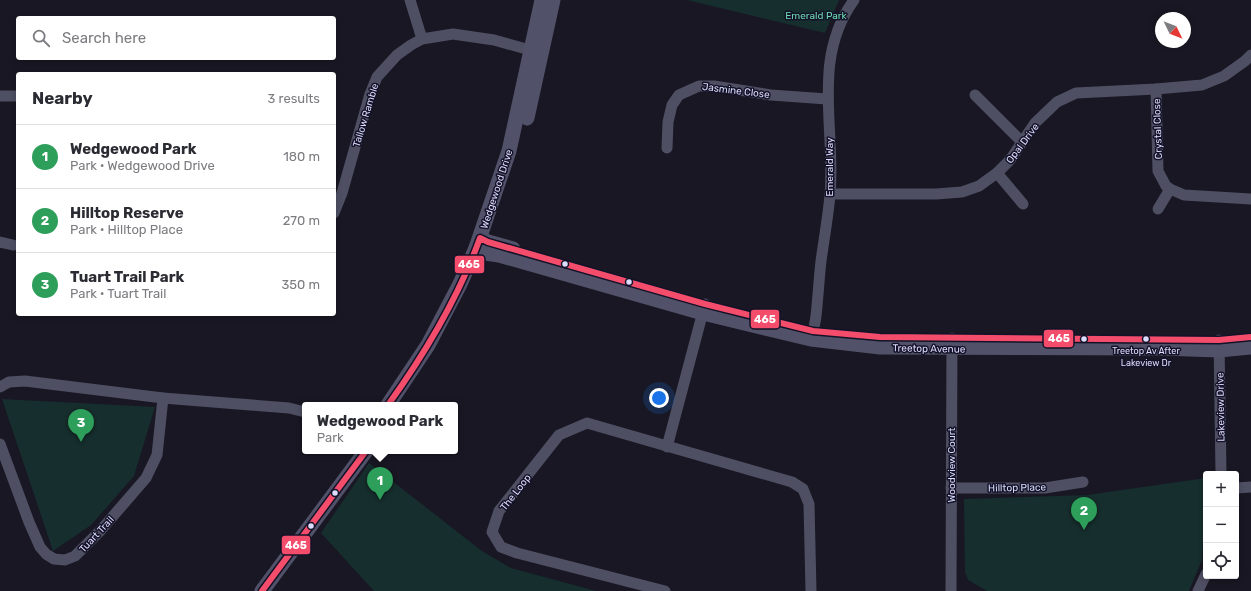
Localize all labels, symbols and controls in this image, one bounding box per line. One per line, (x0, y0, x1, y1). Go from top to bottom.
park label: Emerald Park (785, 10, 848, 22)
north arrow (1155, 12, 1191, 48)
search box (16, 16, 336, 60)
icon: search (30, 27, 52, 49)
text: Search here (62, 29, 146, 47)
street label: Jasmine Close (701, 81, 771, 101)
street label: Tallow Ramble (351, 82, 381, 149)
text: Nearby (32, 88, 93, 108)
text: 3 results (268, 91, 320, 106)
street label: Crystal Close (1151, 98, 1165, 160)
street label: Opal Drive (1004, 121, 1042, 166)
street label: Emerald Way (824, 137, 836, 197)
text: Wedgewood Park (70, 140, 196, 158)
street label: Wedgewood Drive (478, 148, 516, 230)
text: 1 (42, 149, 48, 164)
text: 180 m (283, 149, 320, 164)
text: Park · Wedgewood Drive (70, 158, 215, 173)
text: Hilltop Reserve (70, 204, 184, 222)
text: 2 (41, 213, 49, 228)
text: 270 m (283, 213, 320, 228)
text: Park · Hilltop Place (70, 222, 183, 237)
line badge: 465 (454, 255, 485, 274)
text: 465 (458, 258, 480, 271)
unlabelled marker (560, 259, 570, 269)
text: Tuart Trail Park (70, 268, 184, 286)
text: 3 (41, 277, 49, 292)
text: 350 m (281, 277, 320, 292)
unlabelled marker (624, 277, 634, 287)
text: Park · Tuart Trail (70, 286, 166, 301)
line badge: 465 (750, 309, 780, 329)
text: 465 (754, 313, 776, 326)
line badge: 465 (1043, 329, 1074, 348)
text: 465 (1048, 332, 1070, 345)
unlabelled marker (1079, 334, 1089, 344)
marker: Treetop Av After Lakeview Dr (1141, 334, 1151, 344)
street label: Treetop Avenue (893, 342, 966, 356)
place label: Treetop Av After Lakeview Dr (1112, 346, 1180, 368)
street label: Lakeview Drive (1214, 372, 1228, 442)
your location (649, 388, 669, 408)
popup (302, 402, 458, 454)
pin: 3 (68, 409, 94, 442)
text: Wedgewood Park (317, 412, 443, 430)
street label: Woodview Court (946, 427, 958, 503)
text: Park (317, 430, 344, 445)
pin: 1 (367, 467, 393, 500)
map controls (1203, 471, 1239, 579)
button: + (1203, 471, 1239, 507)
street label: The Loop (498, 472, 534, 513)
street label: Hilltop Place (988, 481, 1046, 495)
unlabelled marker (330, 488, 340, 498)
pin: 2 (1071, 497, 1097, 530)
button: − (1203, 507, 1239, 543)
street label: Tuart Trail (77, 514, 117, 555)
unlabelled marker (306, 521, 316, 531)
line badge: 465 (281, 535, 311, 555)
text: 465 (285, 539, 307, 552)
button: locate (1203, 543, 1239, 579)

